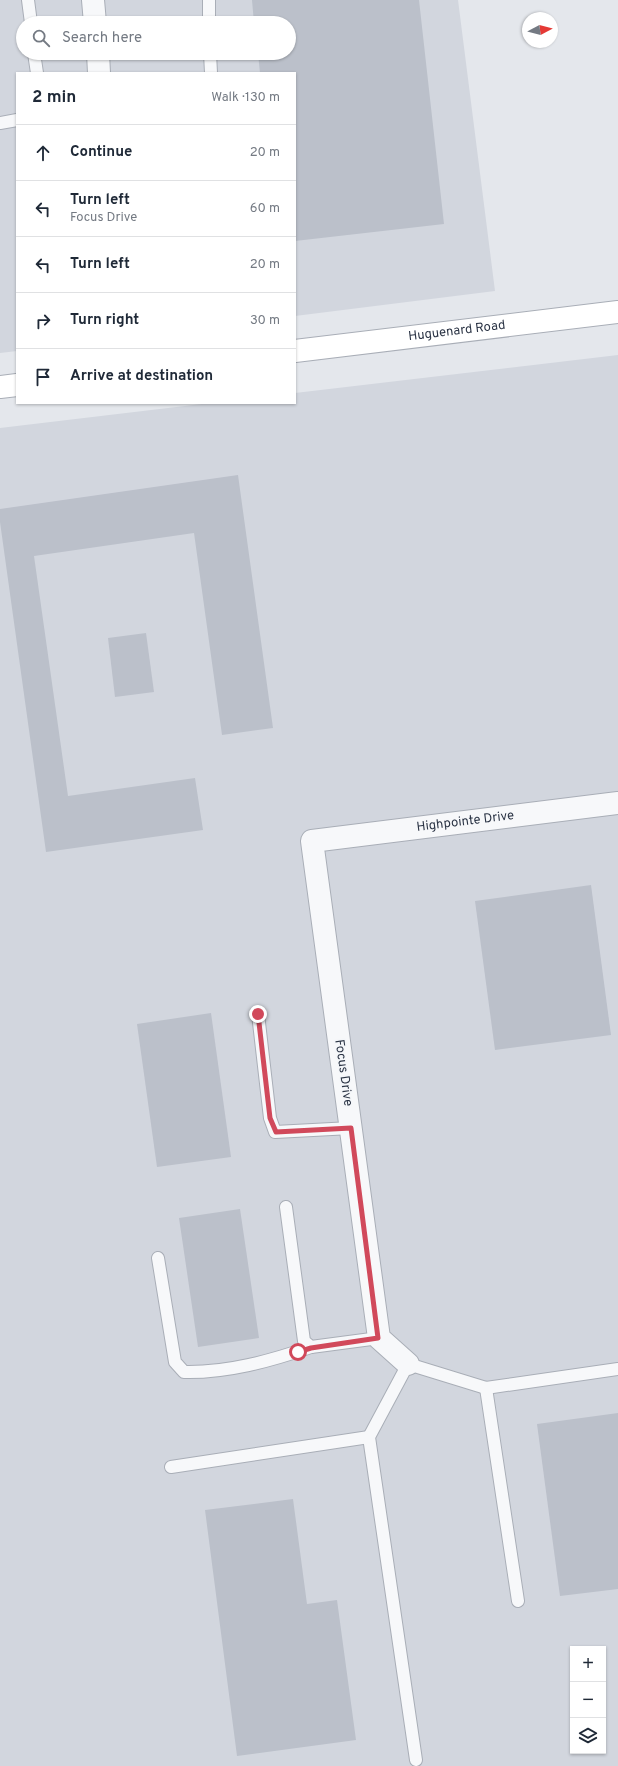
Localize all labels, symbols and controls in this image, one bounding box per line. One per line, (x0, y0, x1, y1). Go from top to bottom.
north arrow (522, 12, 558, 48)
search box (16, 16, 296, 60)
icon: search (30, 27, 52, 49)
text: Search here (62, 29, 142, 48)
text: 2 min (32, 87, 76, 109)
text: Walk · 130 m (211, 90, 280, 106)
icon: ahead (32, 142, 54, 164)
text: Continue (70, 143, 132, 162)
text: 20 m (250, 145, 280, 161)
text: Turn left (70, 191, 130, 210)
icon: left (32, 198, 54, 220)
text: 60 m (250, 201, 280, 217)
text: Focus Drive (70, 210, 137, 226)
icon: left (32, 254, 54, 276)
text: Turn left (70, 255, 130, 274)
text: 20 m (250, 257, 280, 273)
icon: right (32, 310, 54, 332)
text: Turn right (70, 311, 139, 330)
text: 30 m (250, 313, 280, 329)
street label: Huguenard Road (407, 318, 506, 345)
icon: arrive (32, 366, 54, 388)
text: Arrive at destination (70, 367, 213, 386)
street label: Highpointe Drive (416, 808, 515, 836)
route end (249, 1005, 267, 1023)
street label: Focus Drive (330, 1039, 356, 1107)
route start (289, 1343, 307, 1361)
map controls (570, 1646, 606, 1754)
button: + (570, 1646, 606, 1682)
button: − (570, 1682, 606, 1718)
button: layers (570, 1718, 606, 1754)

